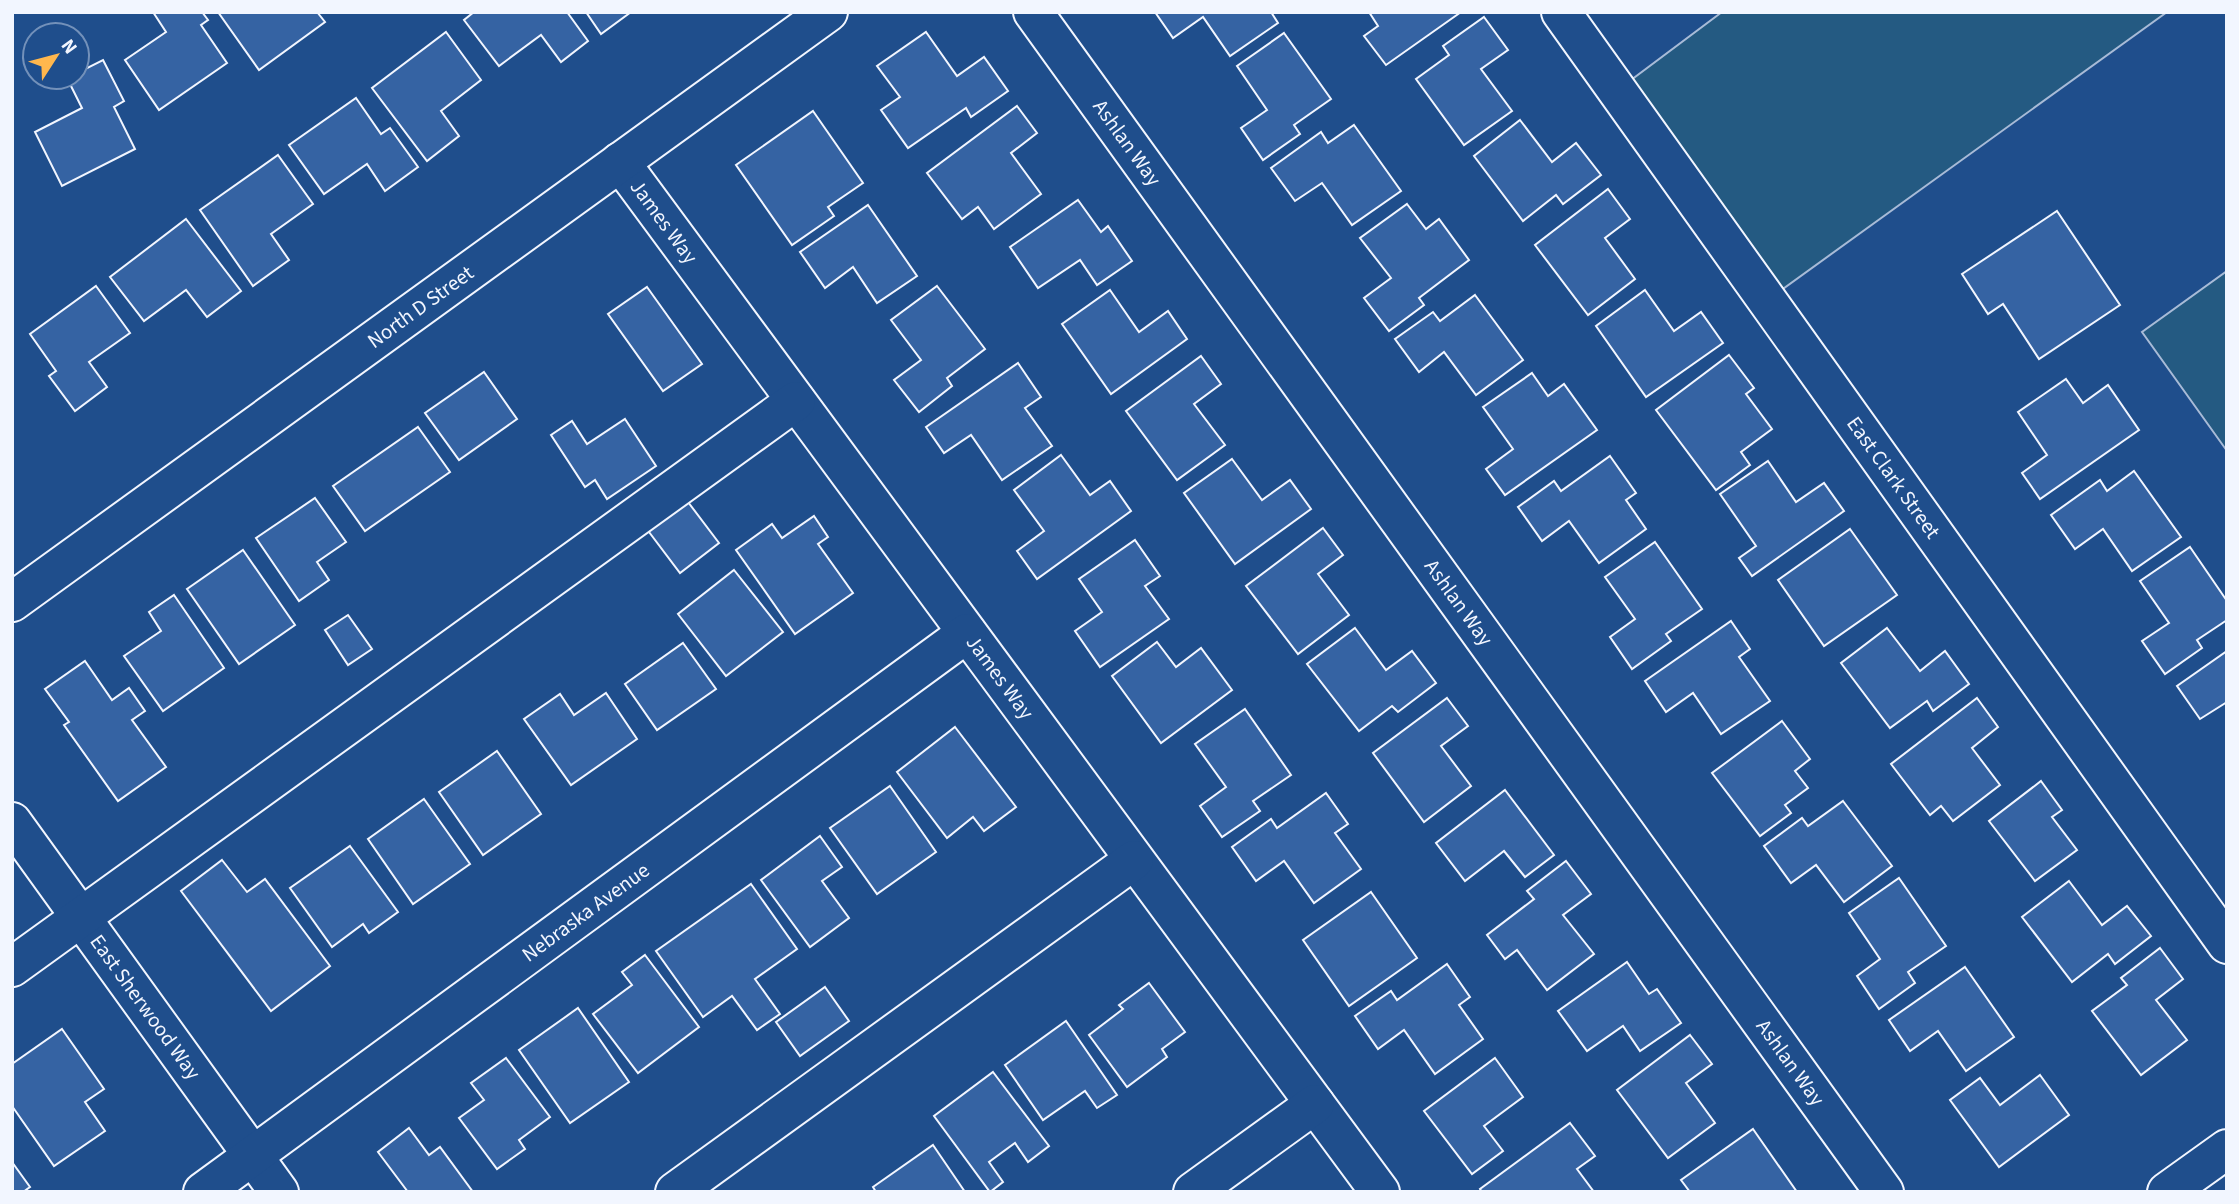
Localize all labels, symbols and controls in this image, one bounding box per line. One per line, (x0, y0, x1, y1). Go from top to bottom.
north arrow (21, 21, 91, 91)
text: N (54, 34, 83, 60)
street label: Ashlan Way (1086, 93, 1169, 192)
street label: James Way (623, 173, 705, 270)
street label: North D Street (361, 258, 480, 355)
street label: East Clark Street (1840, 410, 1948, 545)
street label: Ashlan Way (1417, 553, 1500, 652)
street label: James Way (959, 629, 1041, 726)
street label: Nebraska Avenue (516, 855, 656, 969)
street label: East Sherwood Way (83, 928, 208, 1086)
street label: Ashlan Way (1749, 1013, 1832, 1112)

